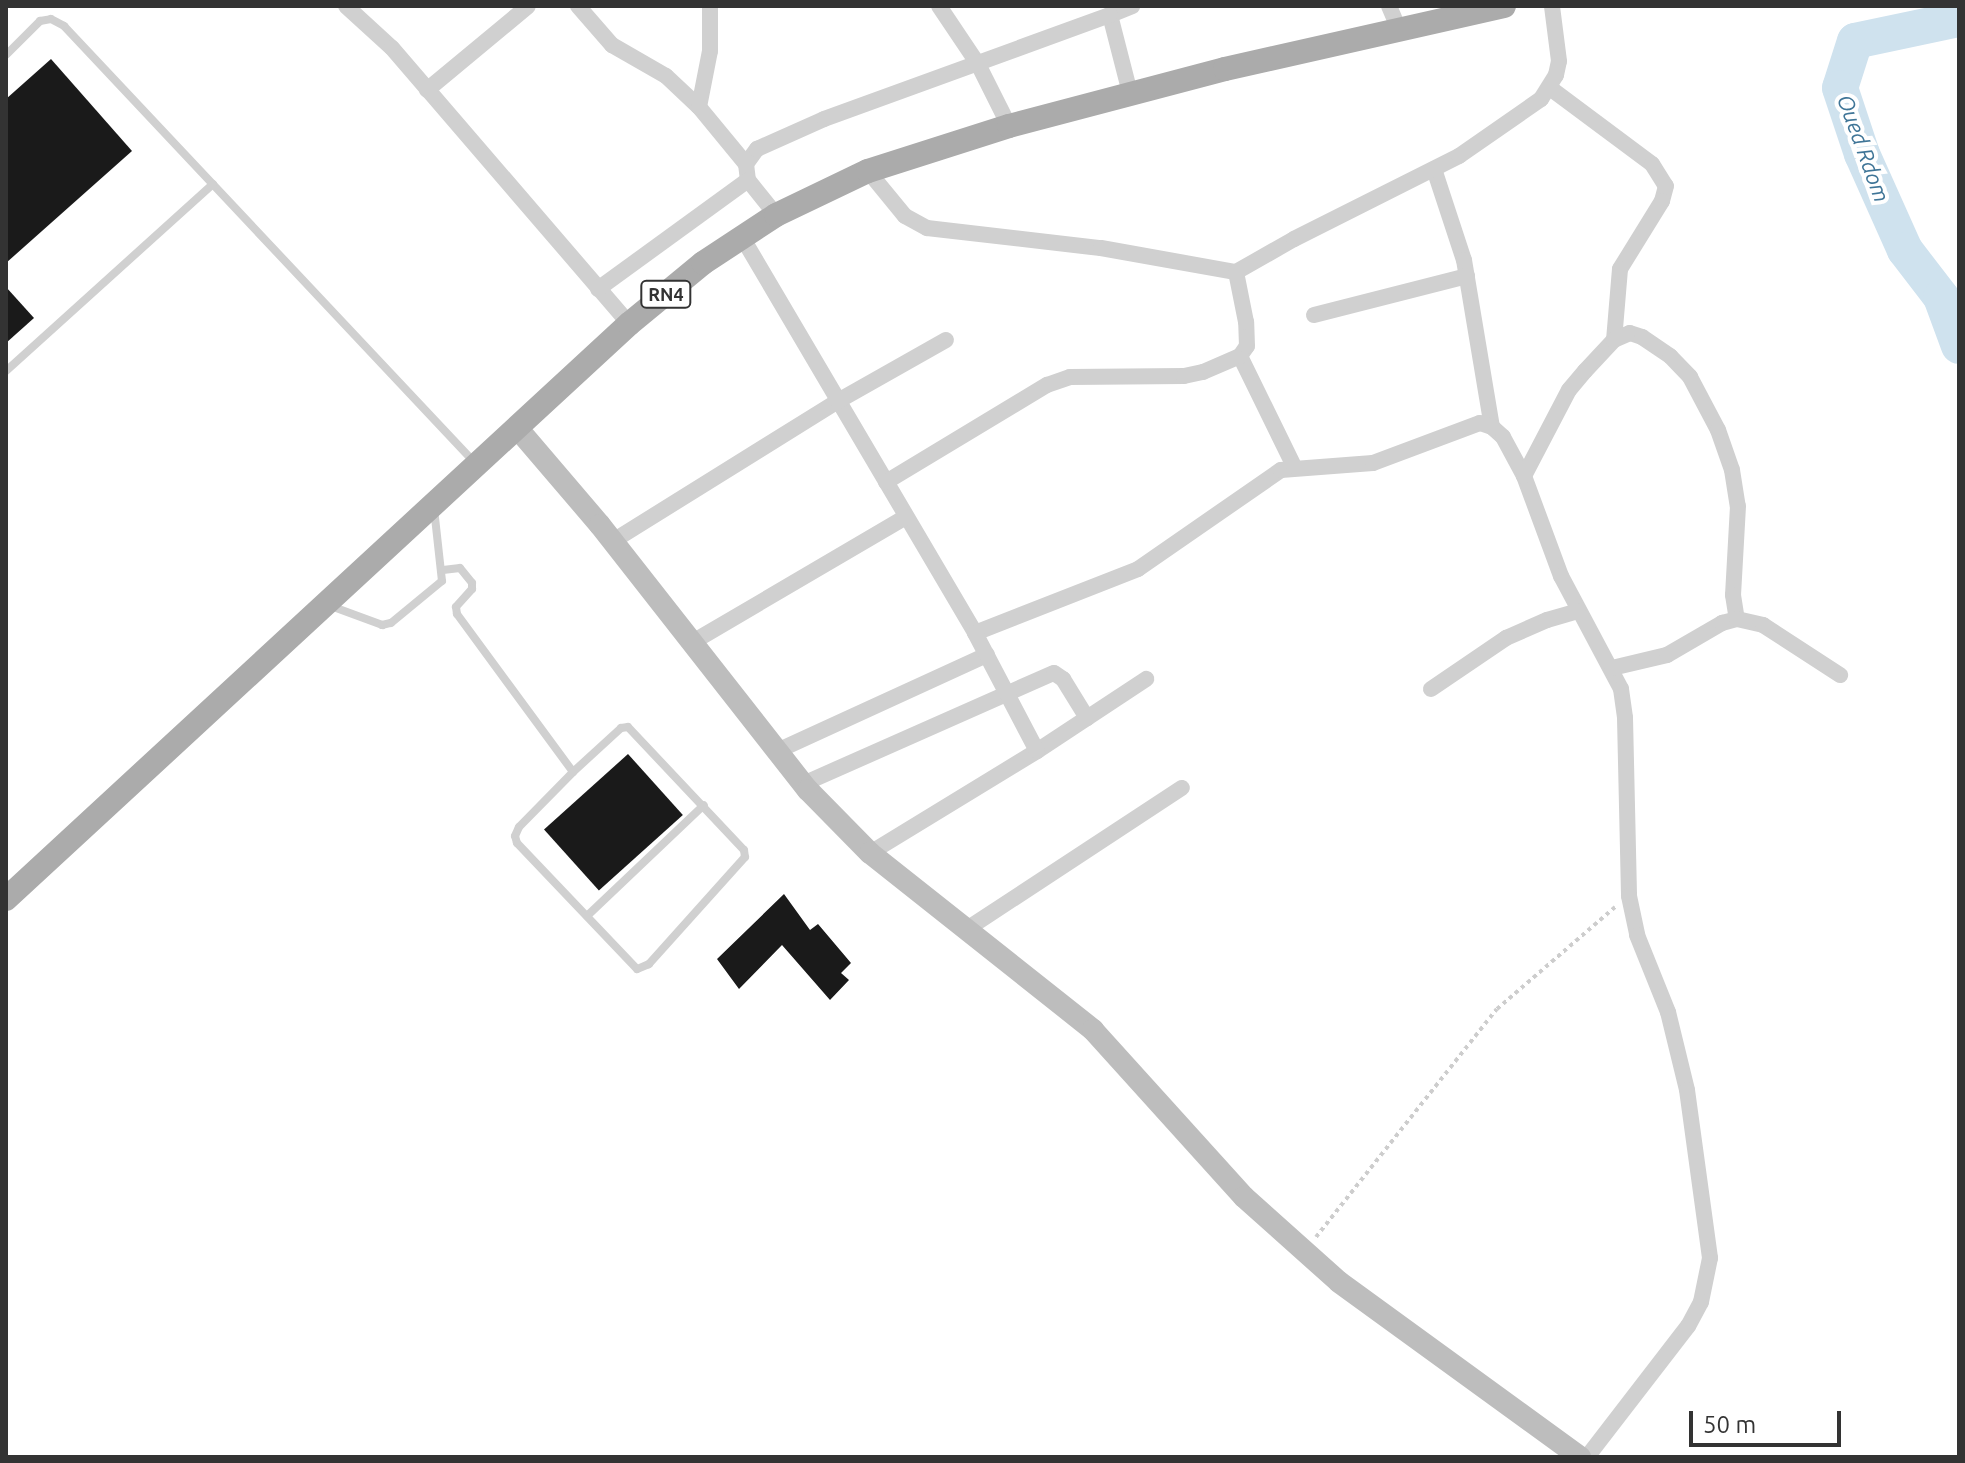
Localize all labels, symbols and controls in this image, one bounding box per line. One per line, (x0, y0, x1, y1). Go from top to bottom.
water label: Oued Rdom (1832, 91, 1896, 205)
road number: RN4 (640, 280, 692, 308)
scale bar (1693, 1395, 1845, 1445)
text: 50 m (1703, 1411, 1756, 1438)

